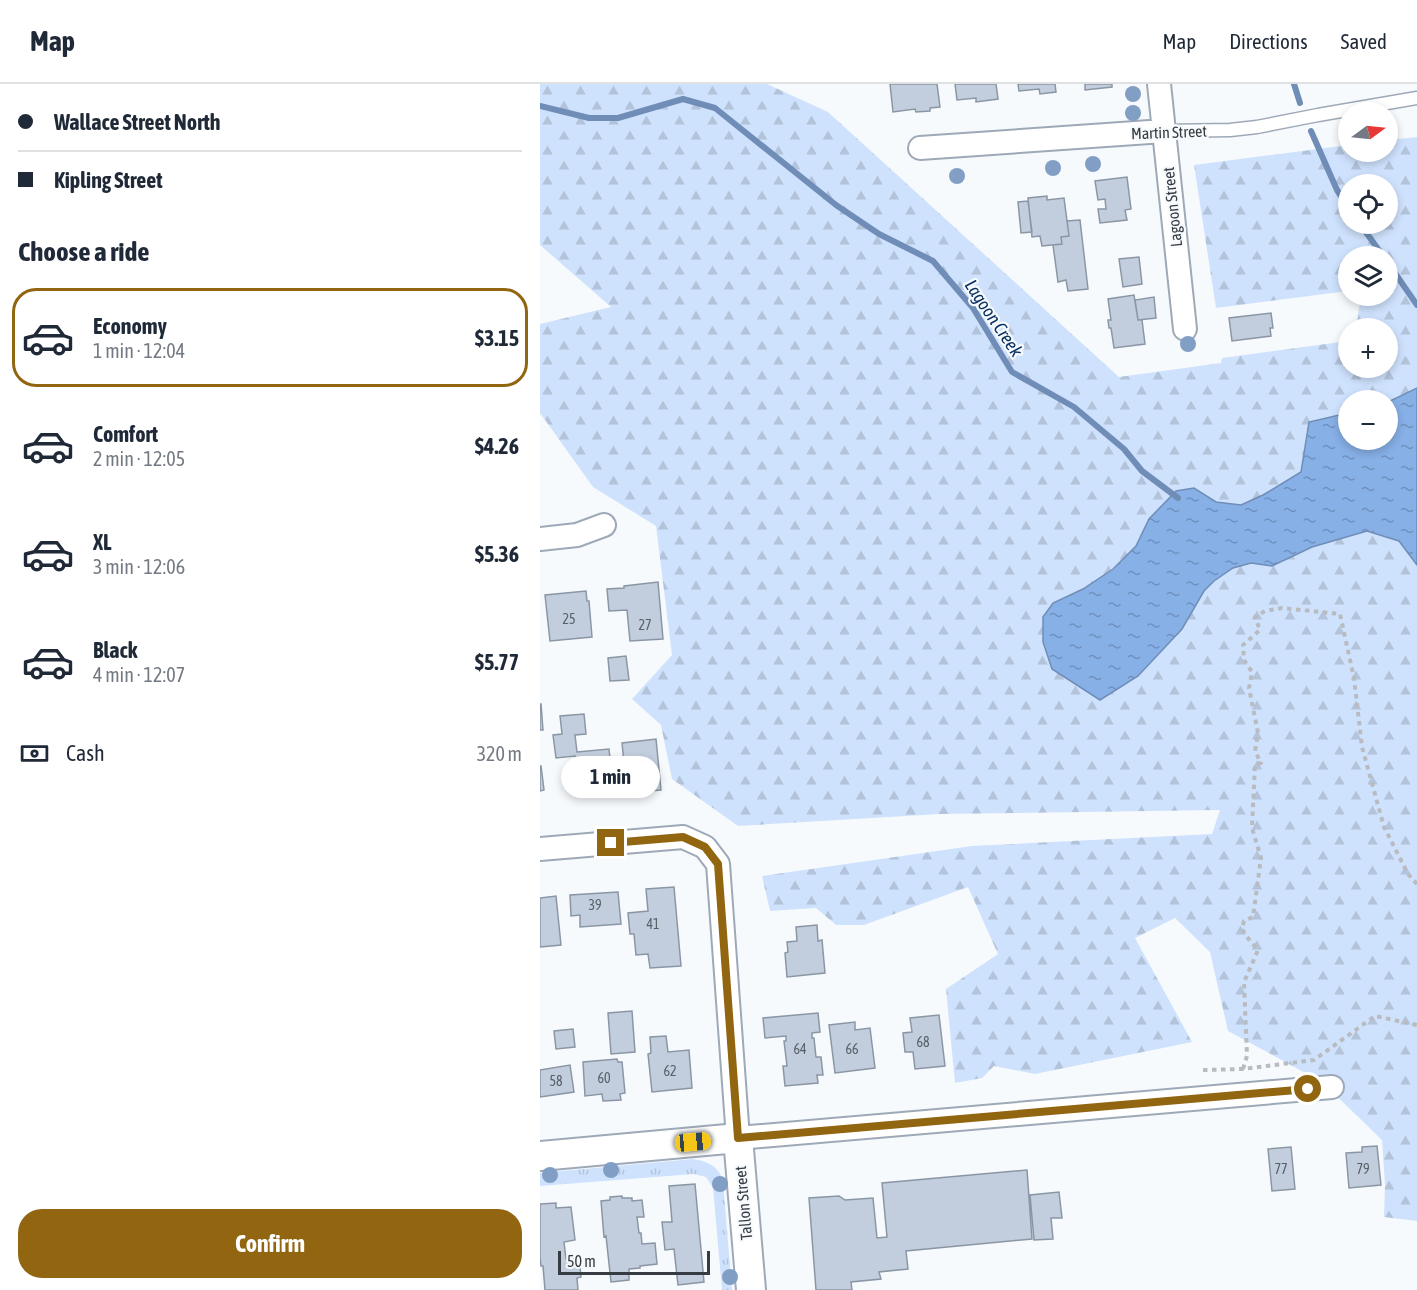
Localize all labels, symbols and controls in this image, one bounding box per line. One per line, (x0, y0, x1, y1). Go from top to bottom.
text: Map (30, 25, 75, 57)
text: Map (1162, 29, 1196, 53)
text: Directions (1229, 29, 1308, 53)
text: Saved (1341, 29, 1387, 53)
north arrow (1338, 102, 1398, 162)
map controls (1338, 102, 1398, 450)
text: Wallace Street North (54, 109, 220, 135)
street label: Martin Street (1131, 122, 1208, 142)
street label: Lagoon Street (1159, 166, 1186, 248)
text: Kipling Street (54, 167, 163, 193)
button: locate (1338, 174, 1398, 234)
text: Choose a ride (18, 236, 150, 267)
button: layers (1338, 246, 1398, 306)
water label: Lagoon Creek (961, 276, 1028, 361)
icon: car (21, 311, 75, 365)
text: Economy (93, 313, 167, 339)
button: + (1338, 318, 1398, 378)
text: $3.15 (475, 325, 519, 351)
text: 1 min · 12:04 (93, 339, 185, 362)
button: − (1338, 390, 1398, 450)
icon: car (21, 419, 75, 473)
text: Comfort (93, 421, 158, 447)
text: $4.26 (475, 433, 519, 459)
text: 2 min · 12:05 (93, 447, 185, 470)
icon: car (21, 527, 75, 581)
text: XL (93, 529, 111, 555)
text: $5.36 (475, 541, 519, 567)
text: 3 min · 12:06 (93, 555, 185, 578)
house number: 25 (562, 611, 576, 627)
house number: 27 (638, 617, 652, 633)
icon: car (21, 635, 75, 689)
text: Black (93, 637, 137, 663)
text: $5.77 (475, 649, 519, 675)
text: 4 min · 12:07 (93, 663, 185, 686)
icon: cash (18, 737, 51, 770)
text: Cash (66, 740, 105, 766)
text: 320 m (477, 742, 522, 765)
callout: 1 min (562, 756, 661, 798)
text: 1 min (590, 765, 631, 788)
route end (597, 829, 624, 856)
house number: 39 (588, 897, 602, 913)
house number: 41 (646, 916, 660, 932)
house number: 68 (916, 1034, 930, 1050)
house number: 64 (793, 1041, 807, 1057)
house number: 66 (845, 1041, 859, 1057)
house number: 62 (663, 1063, 677, 1079)
house number: 60 (597, 1070, 611, 1086)
house number: 58 (549, 1073, 563, 1089)
route start (1294, 1075, 1321, 1102)
car (674, 1131, 712, 1153)
house number: 77 (1274, 1161, 1288, 1177)
house number: 79 (1356, 1161, 1370, 1177)
street label: Tallon Street (731, 1165, 755, 1241)
button: Confirm (18, 1209, 522, 1278)
scale bar (558, 1248, 710, 1276)
text: 50 m (567, 1252, 596, 1270)

